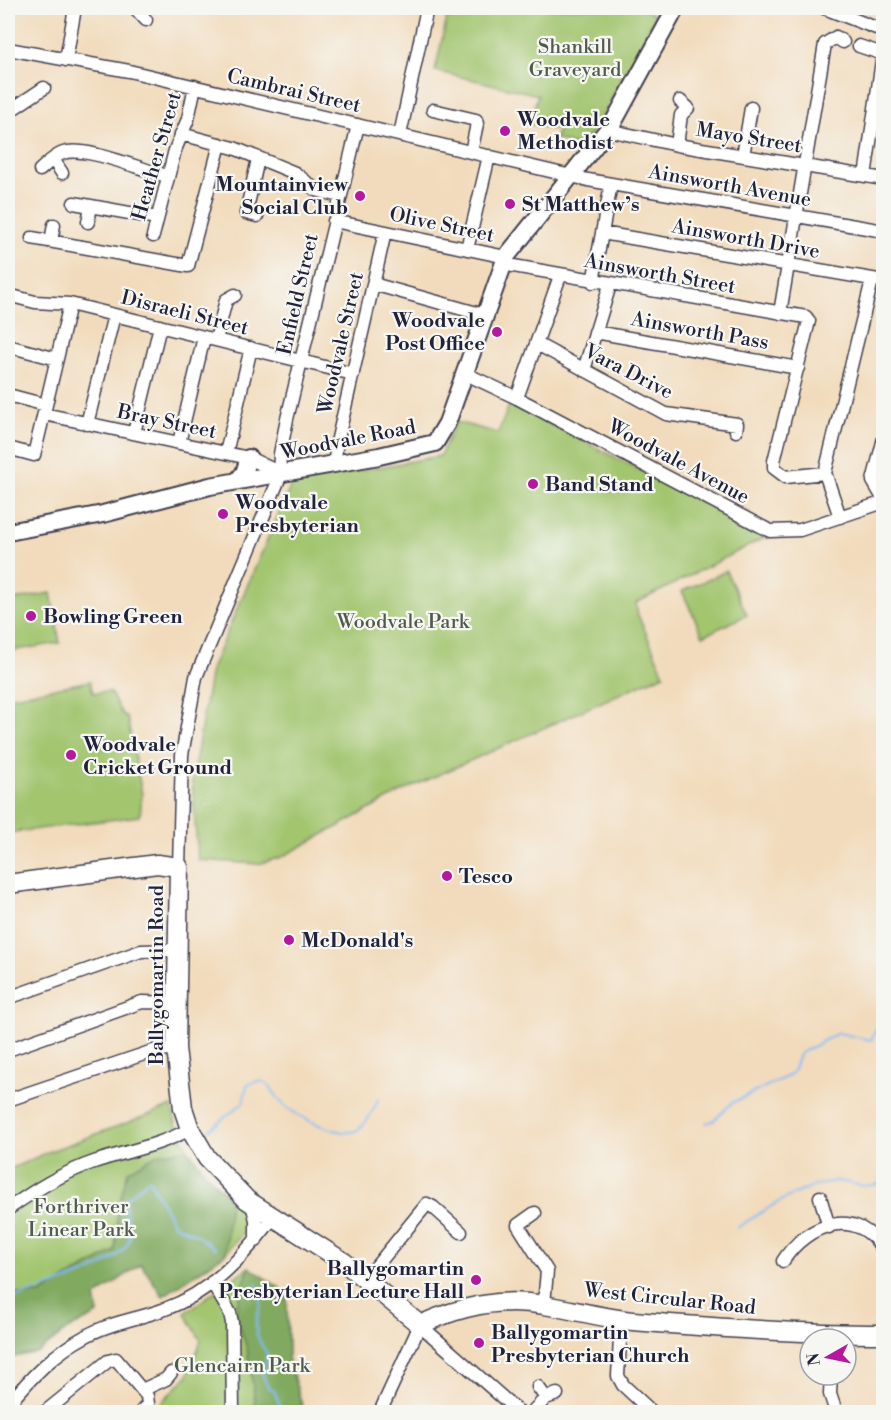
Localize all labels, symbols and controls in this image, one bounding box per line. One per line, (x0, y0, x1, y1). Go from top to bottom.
park label: Shankill Graveyard (529, 35, 622, 83)
street label: Cambrai Street (224, 64, 363, 119)
street label: Heather Street (127, 89, 188, 224)
place label: Woodvale Methodist (516, 108, 614, 156)
street label: Mayo Street (694, 118, 803, 159)
marker: Woodvale Methodist (498, 124, 512, 138)
street label: Ainsworth Avenue (645, 160, 813, 213)
place label: Mountainview Social Club (215, 173, 349, 221)
marker: Mountainview Social Club (353, 189, 367, 203)
place label: St Matthew’s (522, 193, 639, 218)
marker: St Matthew’s (503, 197, 517, 211)
street label: Olive Street (387, 202, 496, 249)
street label: Ainsworth Drive (669, 214, 822, 265)
street label: Enfield Street (272, 231, 325, 357)
street label: Ainsworth Street (581, 249, 737, 300)
street label: Woodvale Street (313, 270, 370, 418)
street label: Disraeli Street (118, 286, 251, 341)
street label: Ainsworth Pass (628, 307, 770, 356)
place label: Woodvale Post Office (385, 309, 485, 357)
marker: Woodvale Post Office (490, 325, 504, 339)
street label: Vara Drive (579, 339, 677, 405)
street label: Bray Street (114, 400, 219, 445)
street label: Woodvale Avenue (602, 414, 753, 510)
street label: Woodvale Road (277, 415, 419, 466)
place label: Band Stand (545, 473, 654, 498)
marker: Band Stand (526, 477, 540, 491)
place label: Woodvale Presbyterian (234, 491, 360, 539)
marker: Woodvale Presbyterian (216, 507, 230, 521)
place label: Bowling Green (43, 605, 183, 630)
marker: Bowling Green (24, 609, 38, 623)
park label: Woodvale Park (336, 610, 471, 635)
place label: Woodvale Cricket Ground (82, 733, 232, 781)
marker: Woodvale Cricket Ground (64, 748, 78, 762)
place label: Tesco (459, 865, 513, 890)
marker: Tesco (440, 869, 454, 883)
street label: Ballygomartin Road (145, 884, 170, 1066)
place label: McDonald's (301, 929, 413, 954)
marker: McDonald's (282, 933, 296, 947)
park label: Forthriver Linear Park (28, 1195, 136, 1243)
place label: Ballygomartin Presbyterian Lecture Hall (219, 1257, 465, 1305)
marker: Ballygomartin Presbyterian Lecture Hall (469, 1273, 483, 1287)
street label: West Circular Road (582, 1278, 758, 1321)
place label: Ballygomartin Presbyterian Church (491, 1321, 690, 1369)
north arrow (798, 1327, 858, 1387)
marker: Ballygomartin Presbyterian Church (472, 1336, 486, 1350)
text: N (803, 1351, 825, 1367)
park label: Glencairn Park (174, 1354, 312, 1379)

